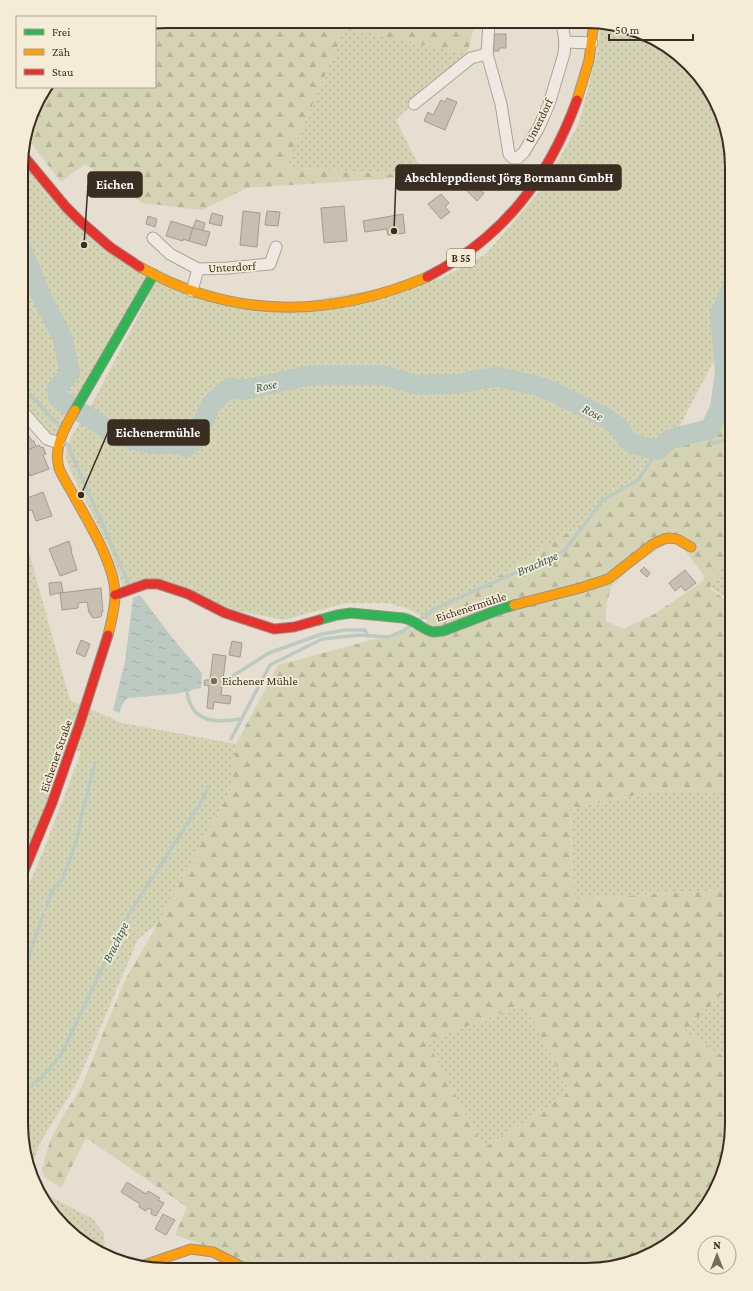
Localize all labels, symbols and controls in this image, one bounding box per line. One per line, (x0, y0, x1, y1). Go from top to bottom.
legend (16, 16, 156, 88)
scale bar (609, 16, 693, 42)
text: 50 m (615, 23, 640, 37)
text: Frei (52, 25, 70, 39)
text: Zäh (52, 45, 71, 59)
text: Stau (52, 65, 74, 79)
street label: Unterdorf (522, 95, 556, 145)
callout: Abschleppdienst Jörg Bormann GmbH (396, 165, 621, 190)
text: Abschleppdienst Jörg Bormann GmbH (403, 170, 614, 185)
callout: Eichen (88, 172, 142, 197)
text: Eichen (96, 177, 134, 192)
road number: B 55 (447, 249, 475, 267)
street label: Unterdorf (208, 259, 258, 275)
water label: Rose (254, 376, 278, 395)
water label: Rose (580, 401, 606, 424)
callout: Eichenermühle (108, 420, 209, 445)
text: Eichenermühle (116, 425, 200, 440)
water label: Brachtpe (514, 548, 560, 579)
street label: Eichenermühle (434, 589, 508, 625)
place label: Eichener Mühle (222, 674, 298, 688)
marker: Eichener Mühle (209, 676, 219, 686)
street label: Eichener Straße (37, 718, 75, 794)
water label: Brachtpe (99, 919, 132, 965)
north arrow (697, 1235, 737, 1275)
text: N (713, 1239, 721, 1251)

